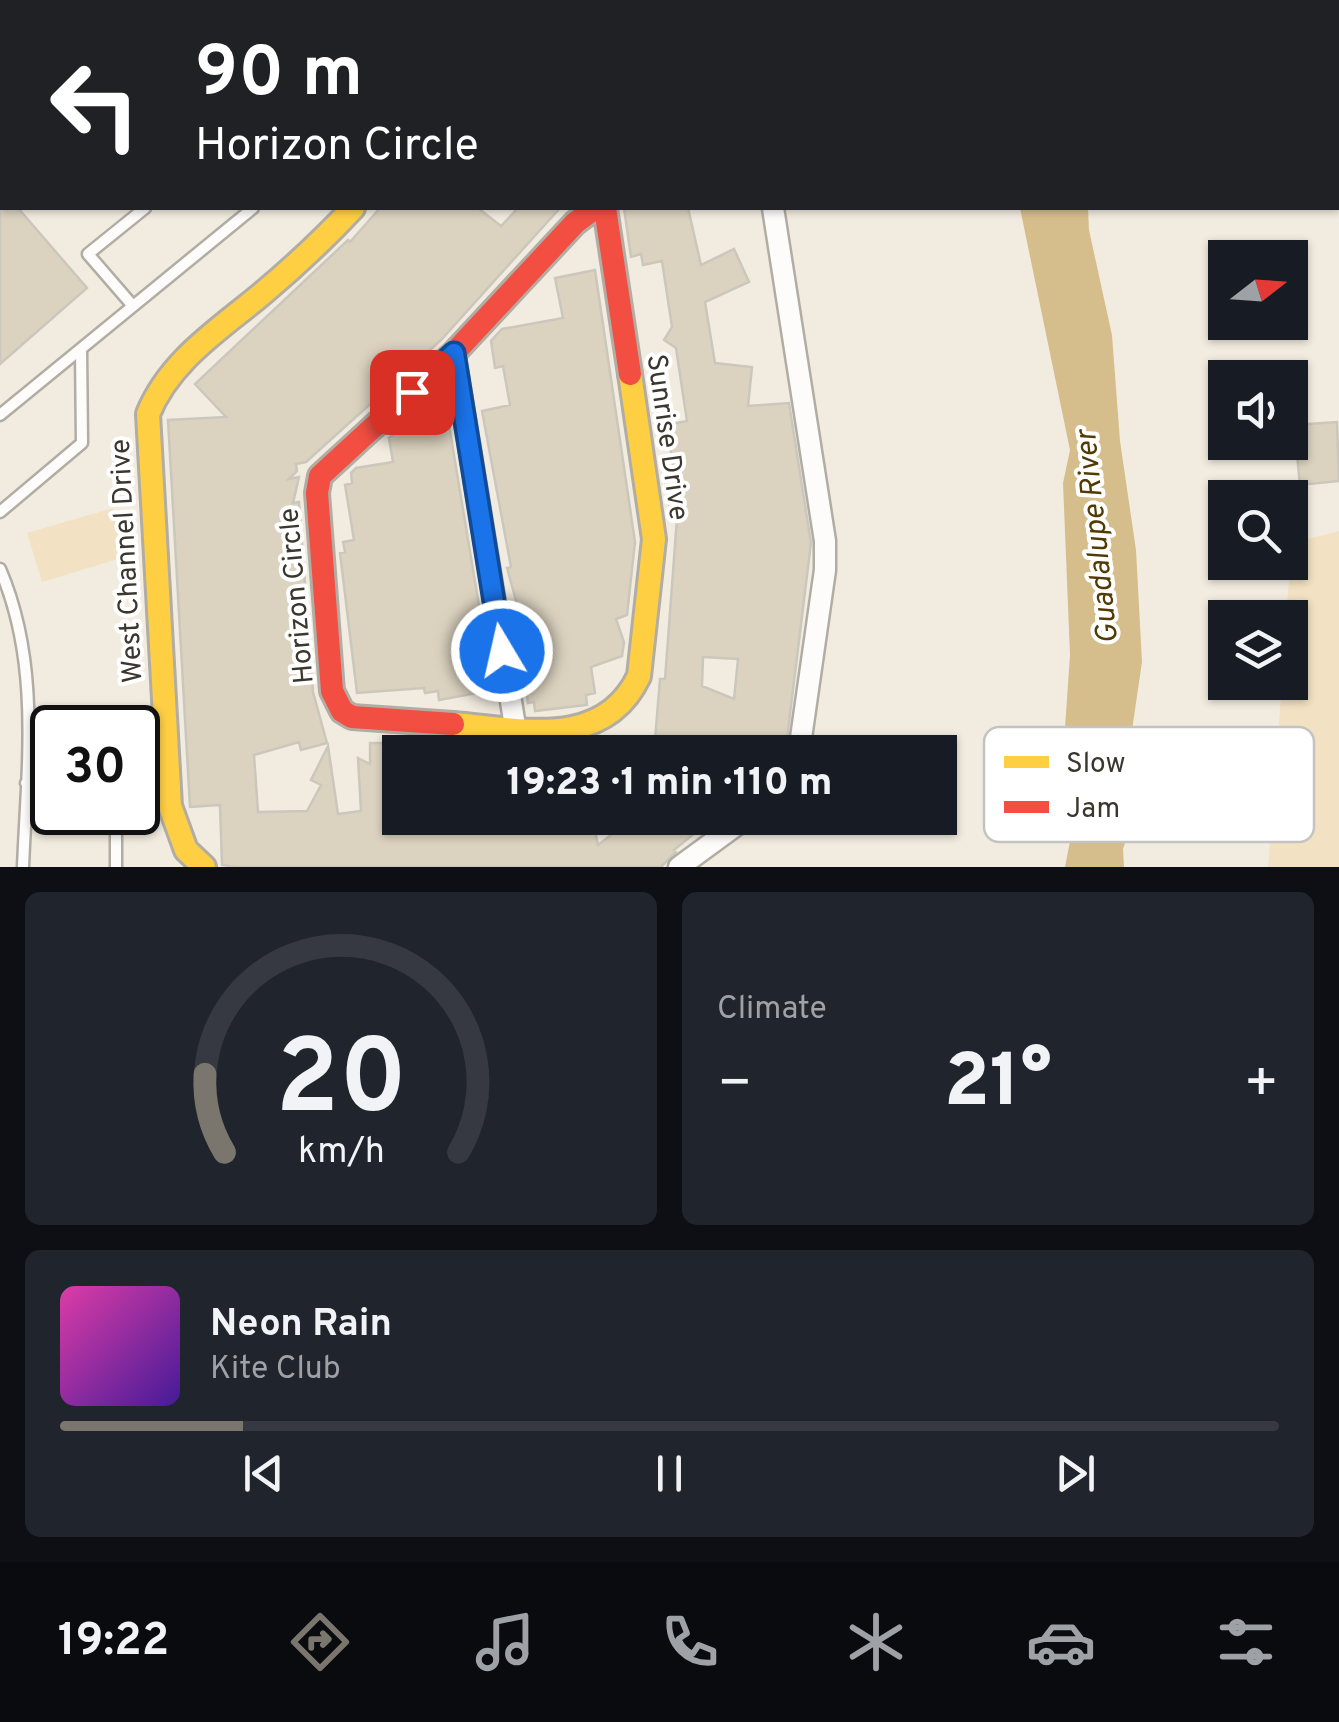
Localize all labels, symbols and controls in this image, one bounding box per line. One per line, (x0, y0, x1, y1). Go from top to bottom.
text: 90 m (195, 32, 363, 121)
icon: left (30, 40, 160, 170)
text: Horizon Circle (195, 119, 479, 176)
north arrow (1208, 240, 1308, 340)
map controls (1208, 240, 1308, 700)
pin (370, 350, 455, 435)
street label: Sunrise Drive (637, 352, 696, 523)
button: sound (1208, 360, 1308, 460)
icon: arrive (385, 365, 440, 420)
water label: Guadalupe River (1069, 426, 1128, 645)
street label: West Channel Drive (104, 438, 152, 684)
button: search (1208, 480, 1308, 580)
street label: Horizon Circle (272, 506, 324, 685)
position arrow (450, 599, 554, 703)
button: layers (1208, 600, 1308, 700)
speed limit sign: 30 (30, 705, 160, 835)
legend (984, 727, 1314, 842)
text: Slow (1066, 747, 1125, 783)
text: 19:23 · 1 min · 110 m (507, 760, 832, 809)
text: Jam (1066, 792, 1120, 828)
text: Climate (717, 990, 827, 1030)
text: 20 (275, 1018, 407, 1150)
text: 21° (944, 1038, 1052, 1133)
text: − (717, 1051, 752, 1121)
text: + (1244, 1051, 1279, 1121)
text: km/h (298, 1130, 384, 1176)
text: Neon Rain (210, 1301, 392, 1350)
text: Kite Club (210, 1350, 341, 1390)
icon: previous (236, 1446, 291, 1501)
icon: pause (642, 1446, 697, 1501)
icon: next (1048, 1446, 1103, 1501)
icon: directions (285, 1607, 355, 1677)
icon: music (470, 1607, 540, 1677)
icon: phone (655, 1607, 725, 1677)
icon: climate (841, 1607, 911, 1677)
icon: car (1026, 1607, 1096, 1677)
icon: filters (1211, 1607, 1281, 1677)
text: 19:22 (58, 1614, 169, 1671)

